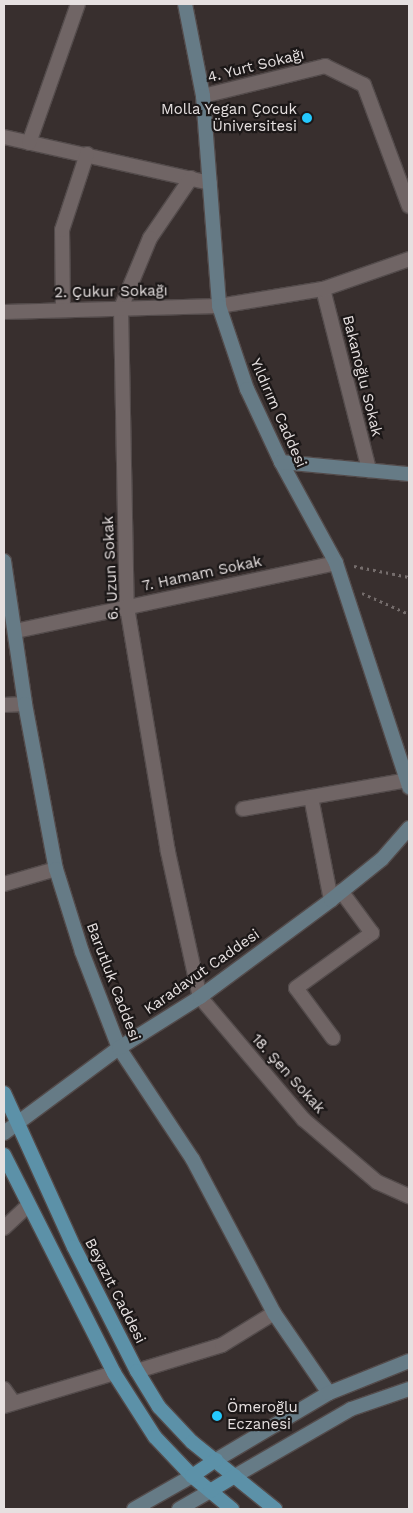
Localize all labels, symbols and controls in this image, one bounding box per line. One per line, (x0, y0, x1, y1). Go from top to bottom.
street label: 4. Yurt Sokağı (205, 45, 307, 87)
place label: Molla Yegan Çocuk Üniversitesi (160, 100, 297, 135)
marker: Molla Yegan Çocuk Üniversitesi (301, 112, 313, 124)
street label: 2. Çukur Sokağı (54, 282, 168, 302)
street label: Bakanoğlu Sokak (338, 314, 386, 438)
street label: Yıldırım Caddesi (246, 356, 310, 470)
street label: 6. Uzun Sokak (99, 515, 123, 621)
street label: 7. Hamam Sokak (141, 553, 263, 595)
street label: Barutluk Caddesi (82, 920, 144, 1044)
street label: Karadavut Caddesi (141, 925, 263, 1019)
street label: 18. Şen Sokak (248, 1031, 328, 1117)
street label: Beyazıt Caddesi (81, 1235, 149, 1347)
place label: Ömeroğlu Eczanesi (227, 1398, 298, 1433)
marker: Ömeroğlu Eczanesi (211, 1410, 223, 1422)

